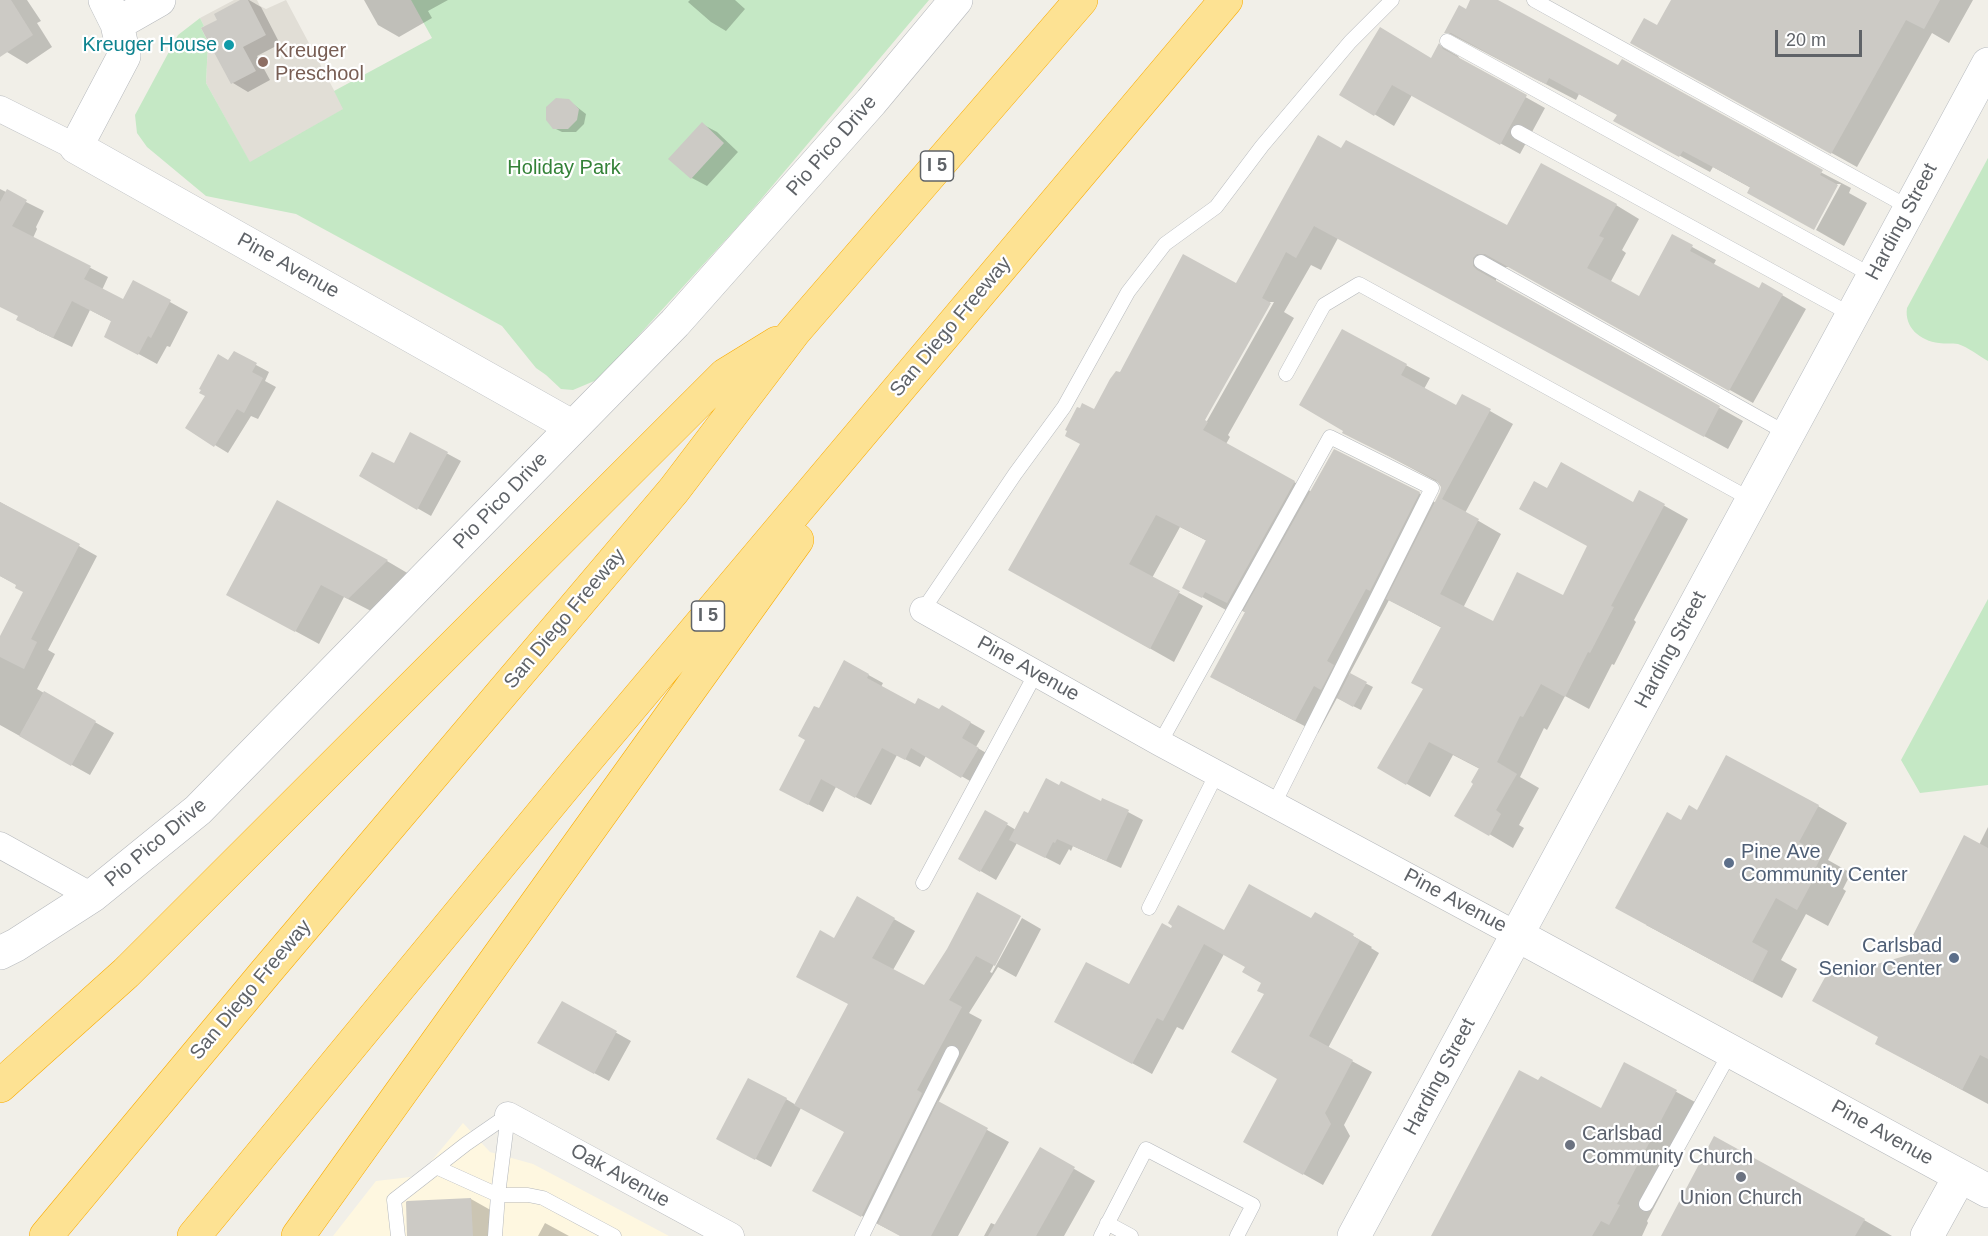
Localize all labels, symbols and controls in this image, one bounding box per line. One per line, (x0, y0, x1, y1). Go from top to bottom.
scale bar (1778, 18, 1865, 56)
text: 20 m (1786, 30, 1826, 50)
place label: Kreuger House (82, 33, 217, 57)
marker: Kreuger House (222, 38, 236, 52)
place label: Kreuger Preschool (275, 39, 364, 86)
marker: Kreuger Preschool (256, 55, 270, 69)
street label: Pio Pico Drive (782, 91, 882, 201)
road number: I 5 (920, 151, 954, 181)
park label: Holiday Park (507, 156, 621, 180)
street label: Harding Street (1861, 159, 1943, 285)
street label: Pine Avenue (233, 228, 343, 304)
street label: San Diego Freeway (885, 252, 1017, 402)
street label: Pio Pico Drive (449, 447, 553, 555)
street label: San Diego Freeway (499, 544, 631, 694)
street label: Harding Street (1630, 587, 1712, 713)
road number: I 5 (692, 601, 724, 631)
street label: Pine Avenue (973, 631, 1083, 707)
street label: Pio Pico Drive (100, 793, 212, 893)
place label: Pine Ave Community Center (1741, 840, 1908, 887)
marker: Pine Ave Community Center (1722, 856, 1736, 870)
street label: Pine Avenue (1399, 864, 1511, 938)
street label: San Diego Freeway (185, 915, 317, 1065)
place label: Carlsbad Senior Center (1819, 934, 1942, 981)
marker: Carlsbad Senior Center (1947, 951, 1961, 965)
street label: Harding Street (1399, 1014, 1481, 1140)
street label: Pine Avenue (1827, 1095, 1937, 1171)
place label: Carlsbad Community Church (1582, 1122, 1753, 1169)
marker: Carlsbad Community Church (1563, 1138, 1577, 1152)
street label: Oak Avenue (566, 1139, 674, 1213)
marker: Union Church (1734, 1170, 1748, 1184)
place label: Union Church (1680, 1186, 1802, 1210)

